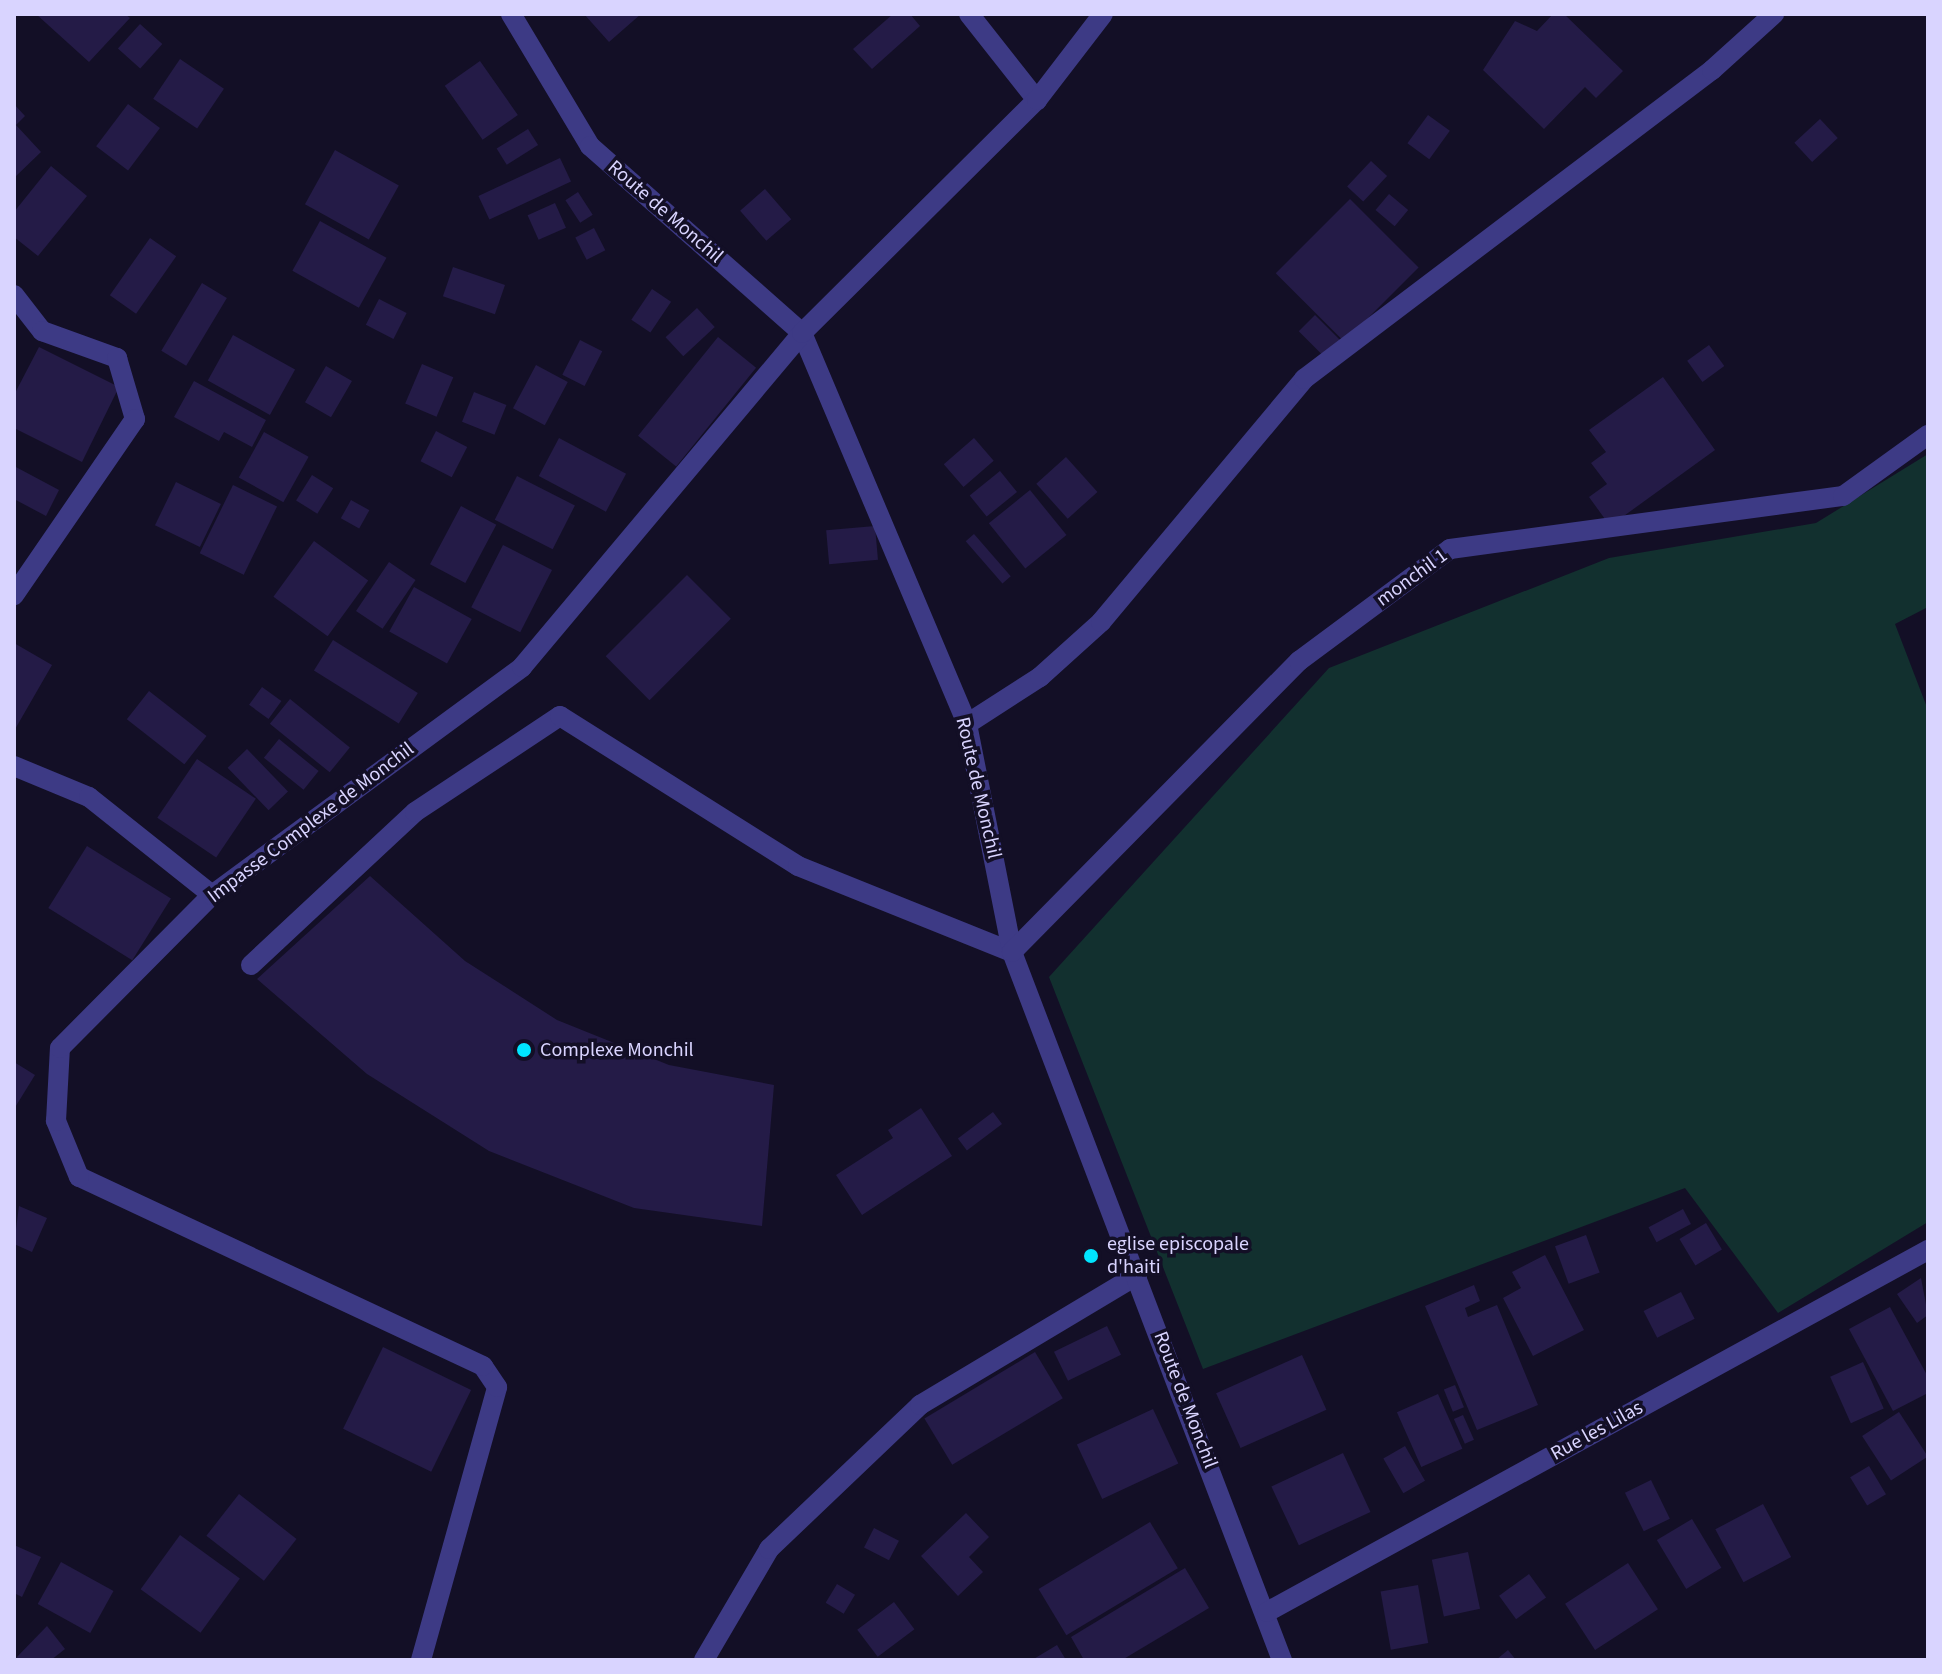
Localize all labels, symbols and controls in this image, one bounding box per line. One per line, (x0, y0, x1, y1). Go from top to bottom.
street label: Route de Monchil (603, 155, 727, 269)
street label: monchil 1 (1372, 544, 1452, 612)
street label: Route de Monchil (950, 715, 1006, 861)
street label: Impasse Complexe de Monchil (203, 738, 419, 908)
place label: Complexe Monchil (540, 1038, 694, 1062)
marker: Complexe Monchil (515, 1041, 533, 1059)
place label: eglise episcopale d'haiti (1107, 1232, 1249, 1279)
marker: eglise episcopale d'haiti (1082, 1247, 1100, 1265)
street label: Route de Monchil (1148, 1328, 1222, 1472)
street label: Rue les Lilas (1547, 1396, 1647, 1466)

